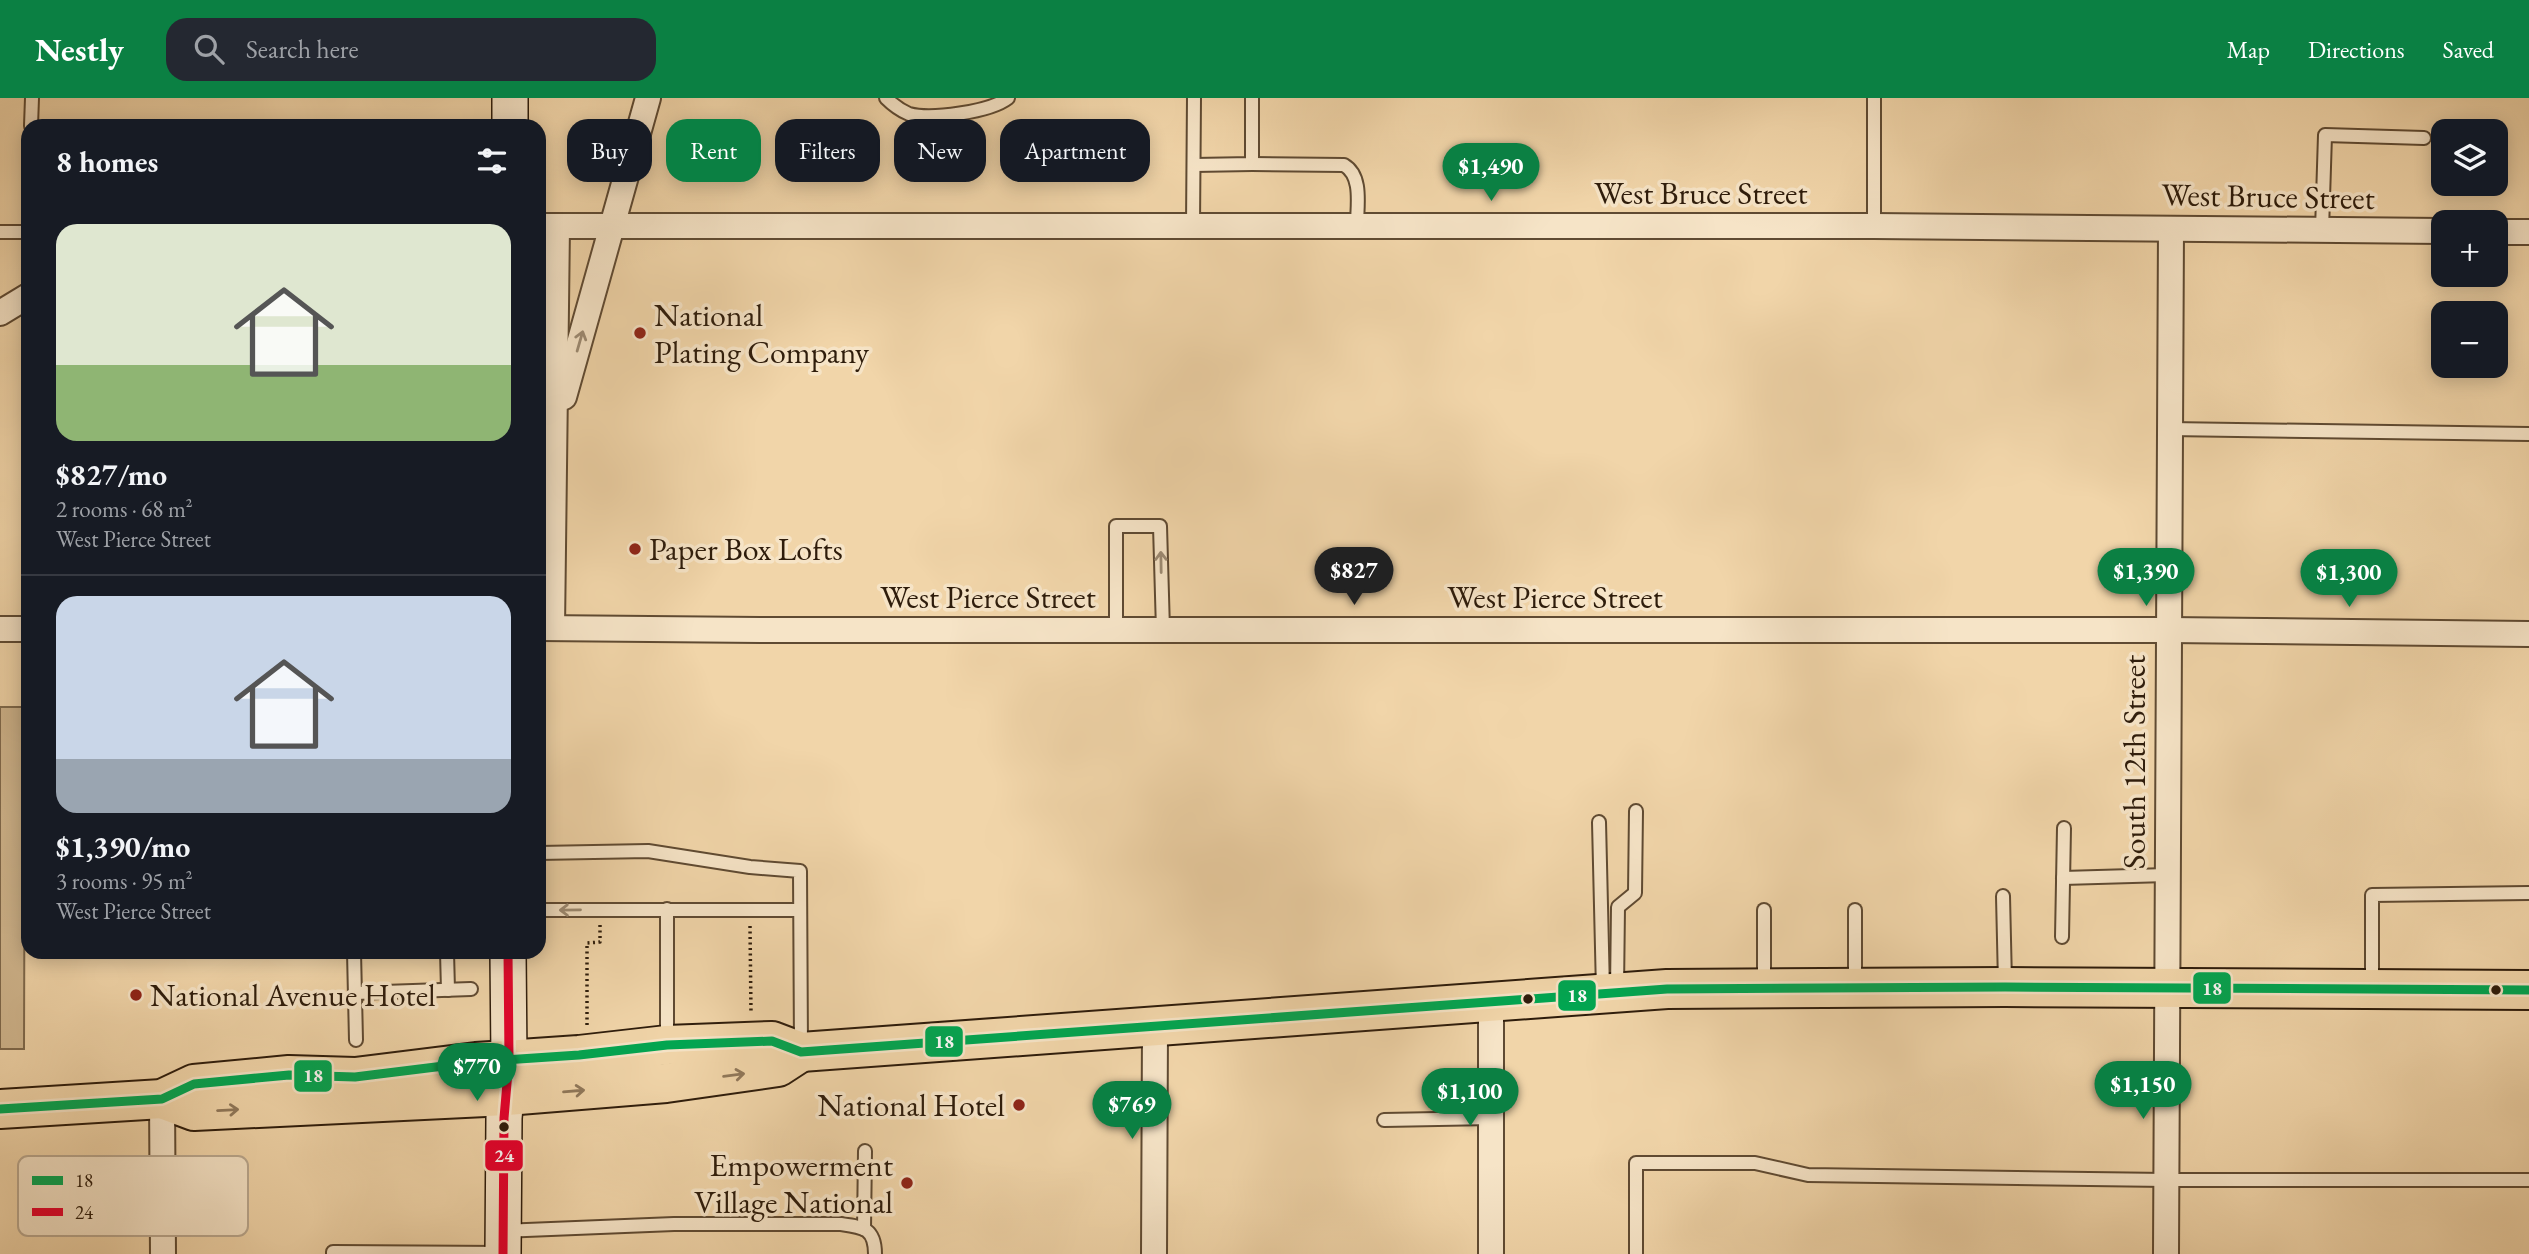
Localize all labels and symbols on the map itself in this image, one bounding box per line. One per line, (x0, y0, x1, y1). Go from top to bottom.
pin: $1,490 (1434, 144, 1548, 203)
street label: West Bruce Street (1594, 172, 1808, 214)
street label: West Bruce Street (2161, 173, 2375, 219)
place label: National Plating Company (654, 294, 870, 373)
marker: National Plating Company (632, 325, 648, 341)
one-way arrow (574, 330, 587, 352)
place label: Paper Box Lofts (649, 528, 843, 570)
marker: Paper Box Lofts (627, 541, 643, 557)
pin: $827 (1313, 547, 1395, 607)
pin: $1,390 (2089, 548, 2203, 608)
one-way arrow (1155, 550, 1168, 573)
pin: $1,300 (2292, 550, 2406, 609)
street label: West Pierce Street (880, 576, 1096, 618)
street label: West Pierce Street (1447, 576, 1663, 618)
street label: South 12th Street (2113, 655, 2155, 869)
one-way arrow (559, 903, 582, 917)
line badge: 18 (2192, 971, 2232, 1005)
place label: National Avenue Hotel (150, 974, 436, 1016)
text: 18 (2202, 976, 2222, 1001)
line badge: 18 (1557, 979, 1597, 1012)
text: 18 (1567, 983, 1587, 1008)
unlabelled marker (2489, 983, 2503, 997)
marker: National Avenue Hotel (128, 987, 144, 1003)
unlabelled marker (1521, 992, 1535, 1006)
line badge: 18 (924, 1025, 964, 1058)
text: 18 (934, 1029, 954, 1054)
pin: $770 (436, 1044, 518, 1103)
line badge: 18 (293, 1059, 333, 1093)
pin: $1,150 (2086, 1062, 2200, 1121)
text: 18 (303, 1063, 323, 1088)
one-way arrow (722, 1068, 745, 1081)
pin: $1,100 (1413, 1068, 1527, 1128)
pin: $769 (1091, 1082, 1173, 1141)
one-way arrow (562, 1084, 585, 1097)
place label: National Hotel (817, 1084, 1005, 1126)
marker: National Hotel (1011, 1097, 1027, 1113)
one-way arrow (216, 1103, 239, 1116)
unlabelled marker (497, 1120, 511, 1134)
line badge: 24 (484, 1139, 524, 1172)
text: 24 (494, 1143, 515, 1168)
place label: Empowerment Village National (694, 1144, 893, 1223)
legend (18, 1156, 248, 1236)
text: 18 (75, 1168, 93, 1193)
marker: Empowerment Village National (899, 1175, 915, 1191)
text: 24 (75, 1200, 94, 1225)

